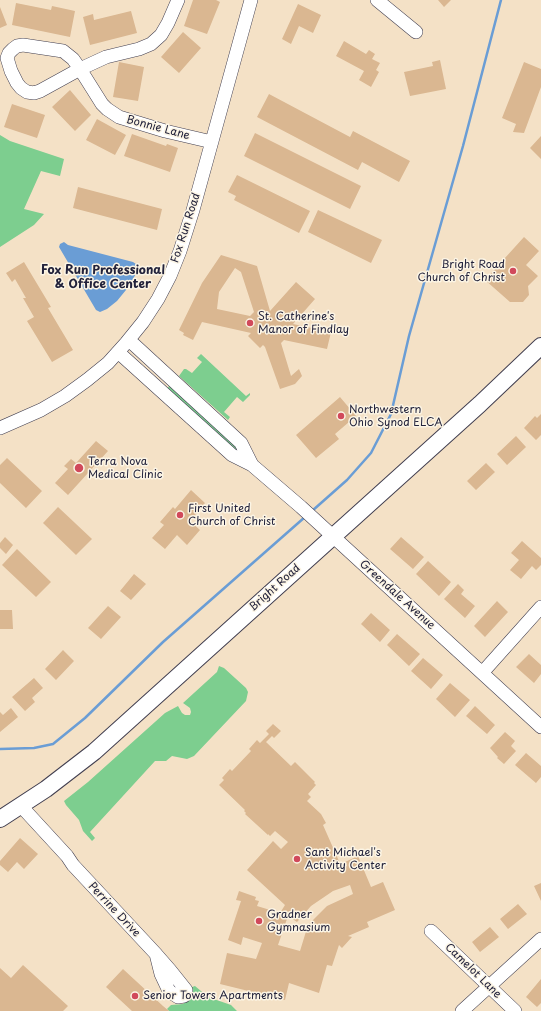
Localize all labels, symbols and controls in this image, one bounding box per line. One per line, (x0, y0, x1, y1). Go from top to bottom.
street label: Bonnie Lane (125, 113, 191, 143)
street label: Fox Run Road (169, 191, 203, 265)
place label: Bright Road Church of Christ (418, 258, 505, 284)
district label: Fox Run Professional & Office Center (41, 264, 165, 292)
marker: Bright Road Church of Christ (508, 266, 518, 276)
place label: St. Catherine's Manor of Findlay (258, 310, 349, 336)
marker: St. Catherine's Manor of Findlay (245, 318, 255, 328)
place label: Northwestern Ohio Synod ELCA (349, 403, 443, 429)
marker: Northwestern Ohio Synod ELCA (336, 411, 346, 421)
place label: Terra Nova Medical Clinic (88, 455, 162, 481)
marker: Terra Nova Medical Clinic (73, 462, 85, 474)
place label: First United Church of Christ (188, 502, 275, 528)
marker: First United Church of Christ (175, 510, 185, 520)
street label: Greendale Avenue (357, 558, 437, 632)
street label: Bright Road (247, 562, 303, 614)
place label: Sant Michael's Activity Center (305, 846, 386, 872)
marker: Sant Michael's Activity Center (292, 854, 302, 864)
street label: Perrine Drive (85, 880, 143, 940)
place label: Gradner Gymnasium (267, 908, 330, 934)
marker: Gradner Gymnasium (254, 916, 264, 926)
street label: Camelot Lane (442, 941, 504, 1001)
place label: Senior Towers Apartments (143, 989, 283, 1003)
marker: Senior Towers Apartments (130, 991, 140, 1001)

